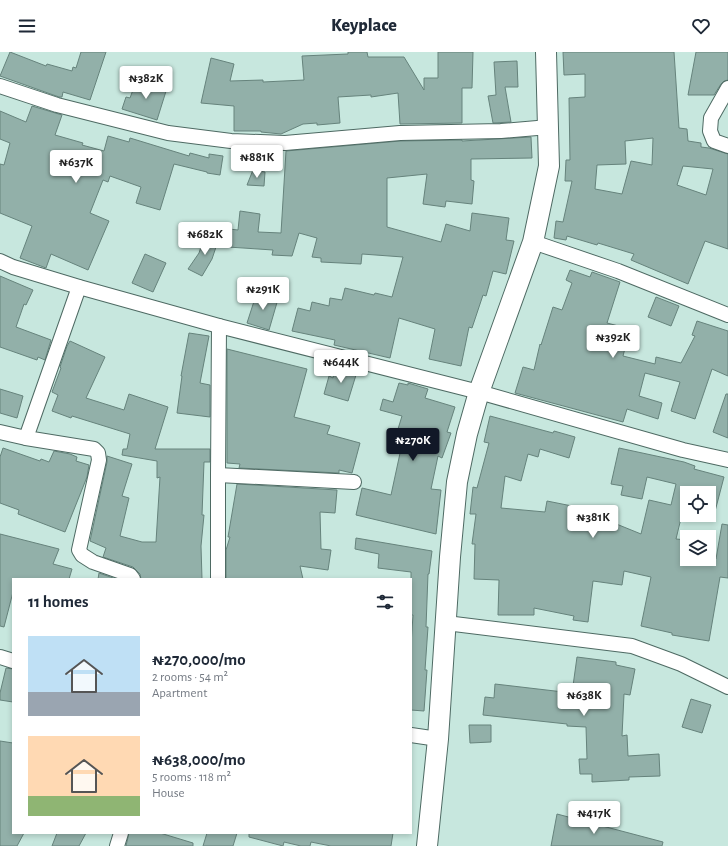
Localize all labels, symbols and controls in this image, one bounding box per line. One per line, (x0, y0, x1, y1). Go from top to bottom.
icon: menu (16, 15, 38, 37)
icon: heart (690, 15, 712, 37)
text: Keyplace (331, 17, 397, 35)
pin: ₦382K (118, 66, 174, 100)
text: ₦382K (129, 72, 163, 85)
pin: ₦881K (229, 145, 285, 179)
pin: ₦637K (48, 150, 104, 184)
text: ₦881K (240, 151, 274, 164)
text: ₦637K (59, 156, 93, 169)
pin: ₦682K (177, 222, 233, 256)
text: ₦682K (187, 228, 223, 241)
pin: ₦291K (235, 277, 291, 311)
text: ₦291K (246, 283, 280, 296)
pin: ₦392K (585, 325, 641, 359)
text: ₦392K (596, 331, 630, 344)
pin: ₦644K (313, 350, 369, 384)
text: ₦644K (323, 356, 359, 369)
pin: ₦270K (385, 428, 441, 462)
text: ₦270K (395, 434, 431, 447)
map controls (680, 486, 716, 566)
button: locate (680, 486, 716, 522)
pin: ₦381K (565, 505, 621, 539)
text: ₦381K (576, 511, 610, 524)
button: layers (680, 530, 716, 566)
icon: filters (374, 591, 396, 613)
text: 11 homes (28, 593, 88, 610)
text: ₦270,000/mo (152, 651, 246, 668)
icon: home (60, 652, 108, 700)
text: 2 rooms · 54 m² (152, 671, 228, 684)
pin: ₦638K (556, 683, 612, 717)
text: Apartment (152, 687, 207, 700)
text: ₦638K (566, 689, 602, 702)
text: ₦638,000/mo (152, 751, 245, 768)
icon: home (60, 752, 108, 800)
text: 5 rooms · 118 m² (152, 771, 231, 784)
text: House (152, 787, 184, 800)
pin: ₦417K (566, 801, 622, 835)
text: ₦417K (577, 807, 611, 820)

